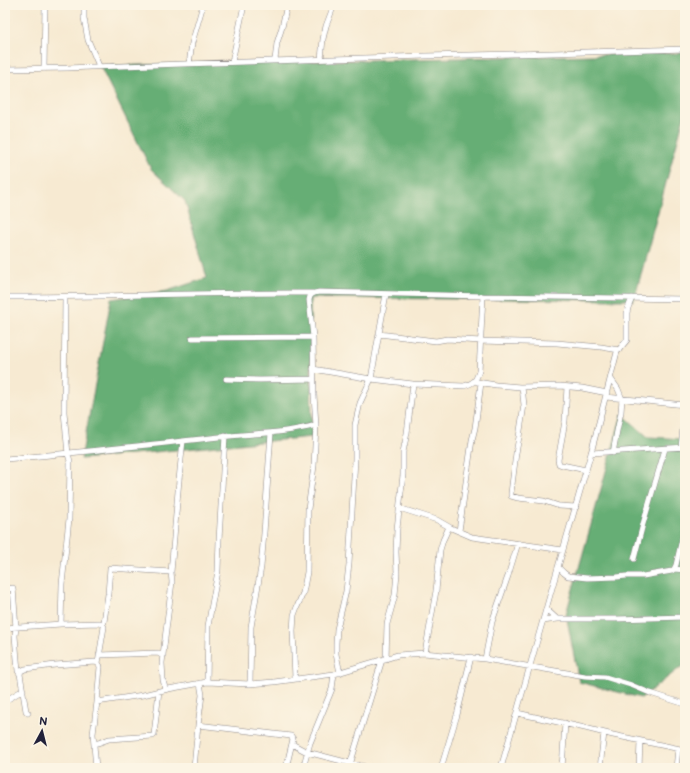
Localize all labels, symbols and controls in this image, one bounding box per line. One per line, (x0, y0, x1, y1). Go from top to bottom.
north arrow (22, 711, 62, 751)
text: N (38, 715, 48, 729)

